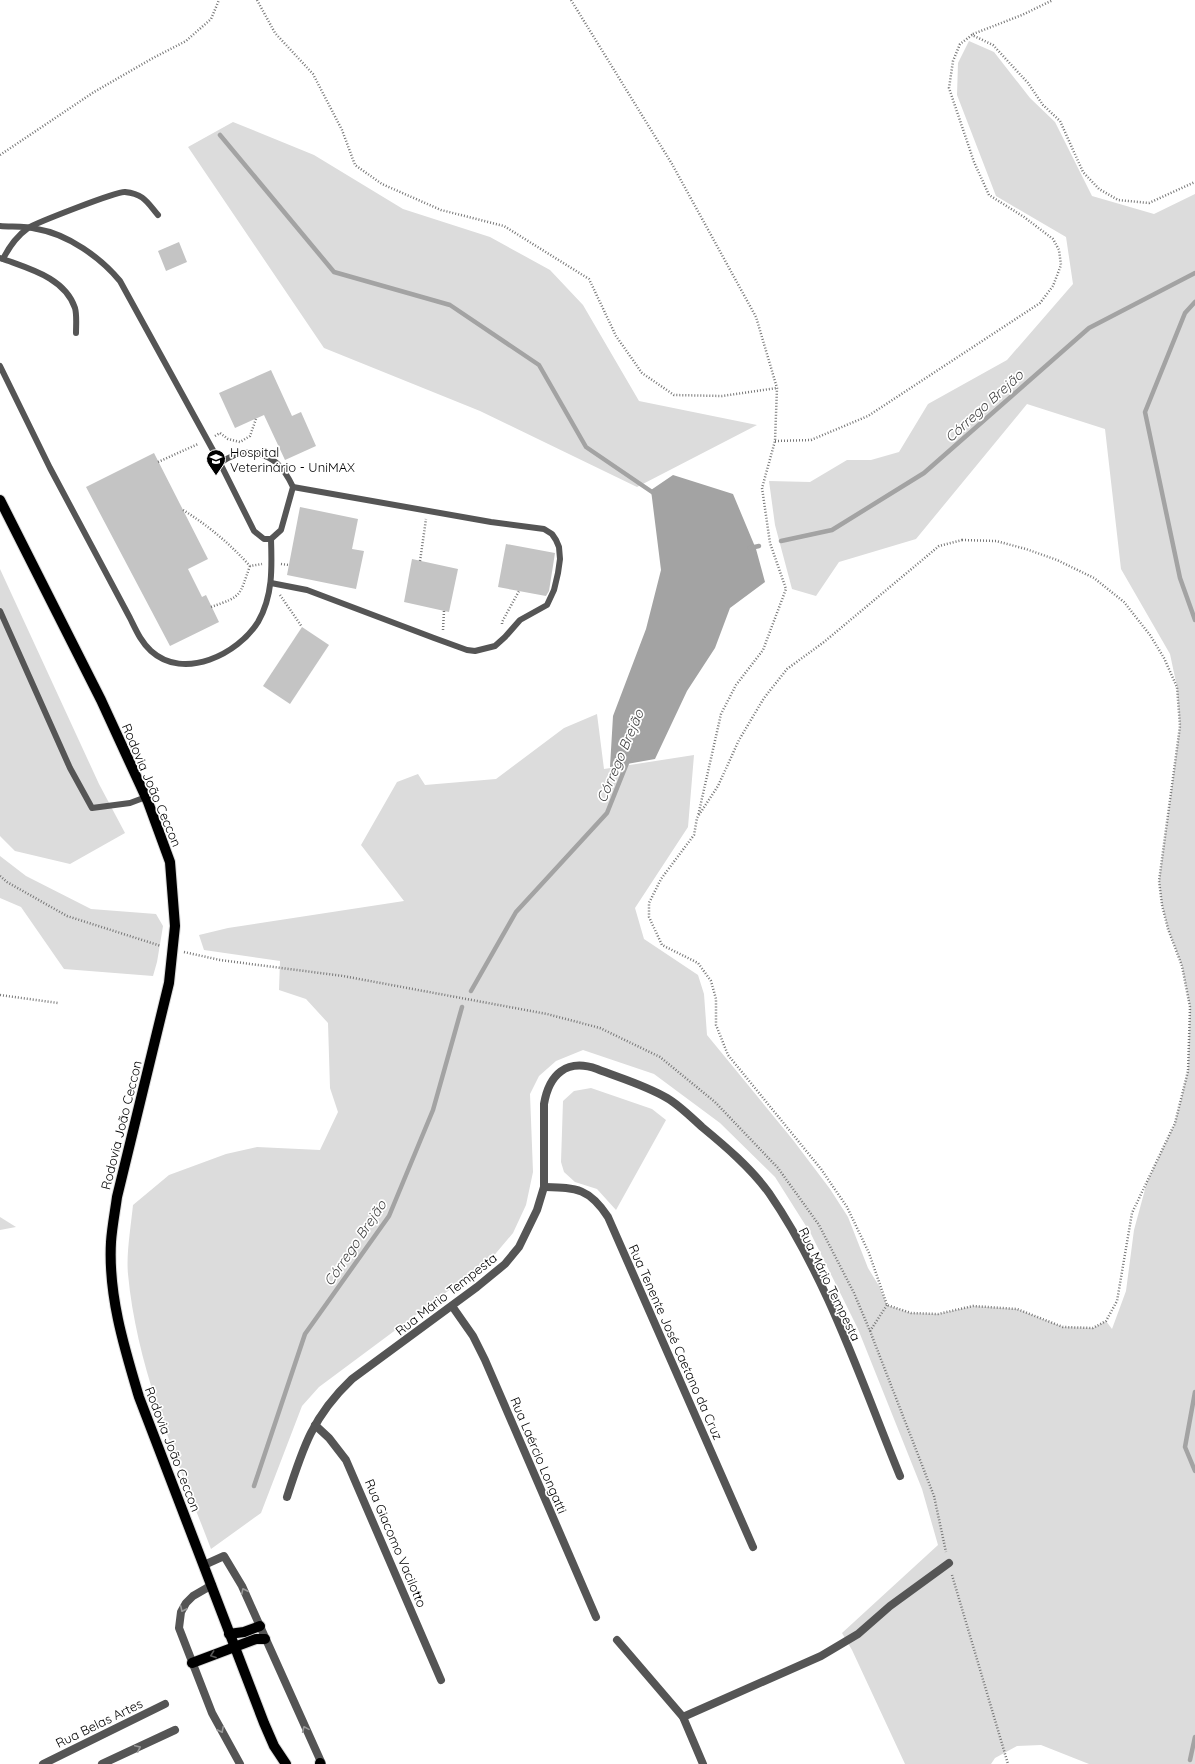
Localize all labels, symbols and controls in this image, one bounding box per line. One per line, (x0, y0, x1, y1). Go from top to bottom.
water label: Córrego Brejão (941, 366, 1027, 446)
place label: Hospital Veterinário - UniMAX (230, 444, 355, 475)
school or university icon: Hospital Veterinário - UniMAX (205, 448, 227, 476)
water label: Córrego Brejão (592, 706, 648, 805)
street label: Rodovia João Ceccon (119, 721, 185, 849)
street label: Rodovia João Ceccon (97, 1059, 145, 1191)
water label: Córrego Brejão (320, 1196, 391, 1289)
street label: Rua Mário Tempesta (796, 1225, 864, 1343)
street label: Rua Tenente José Caetano da Cruz (626, 1242, 726, 1442)
street label: Rua Mário Tempesta (392, 1249, 500, 1339)
street label: Rodovia João Ceccon (142, 1384, 204, 1514)
street label: Rua Laércio Longatti (507, 1394, 571, 1516)
street label: Rua Giacomo Vacilotto (362, 1476, 430, 1610)
one-way arrow (241, 1587, 249, 1595)
one-way arrow (180, 1605, 188, 1613)
one-way arrow (209, 1650, 216, 1659)
street label: Rua Belas Artes (53, 1695, 145, 1751)
one-way arrow (216, 1726, 224, 1733)
one-way arrow (302, 1726, 310, 1733)
one-way arrow (133, 1745, 141, 1753)

